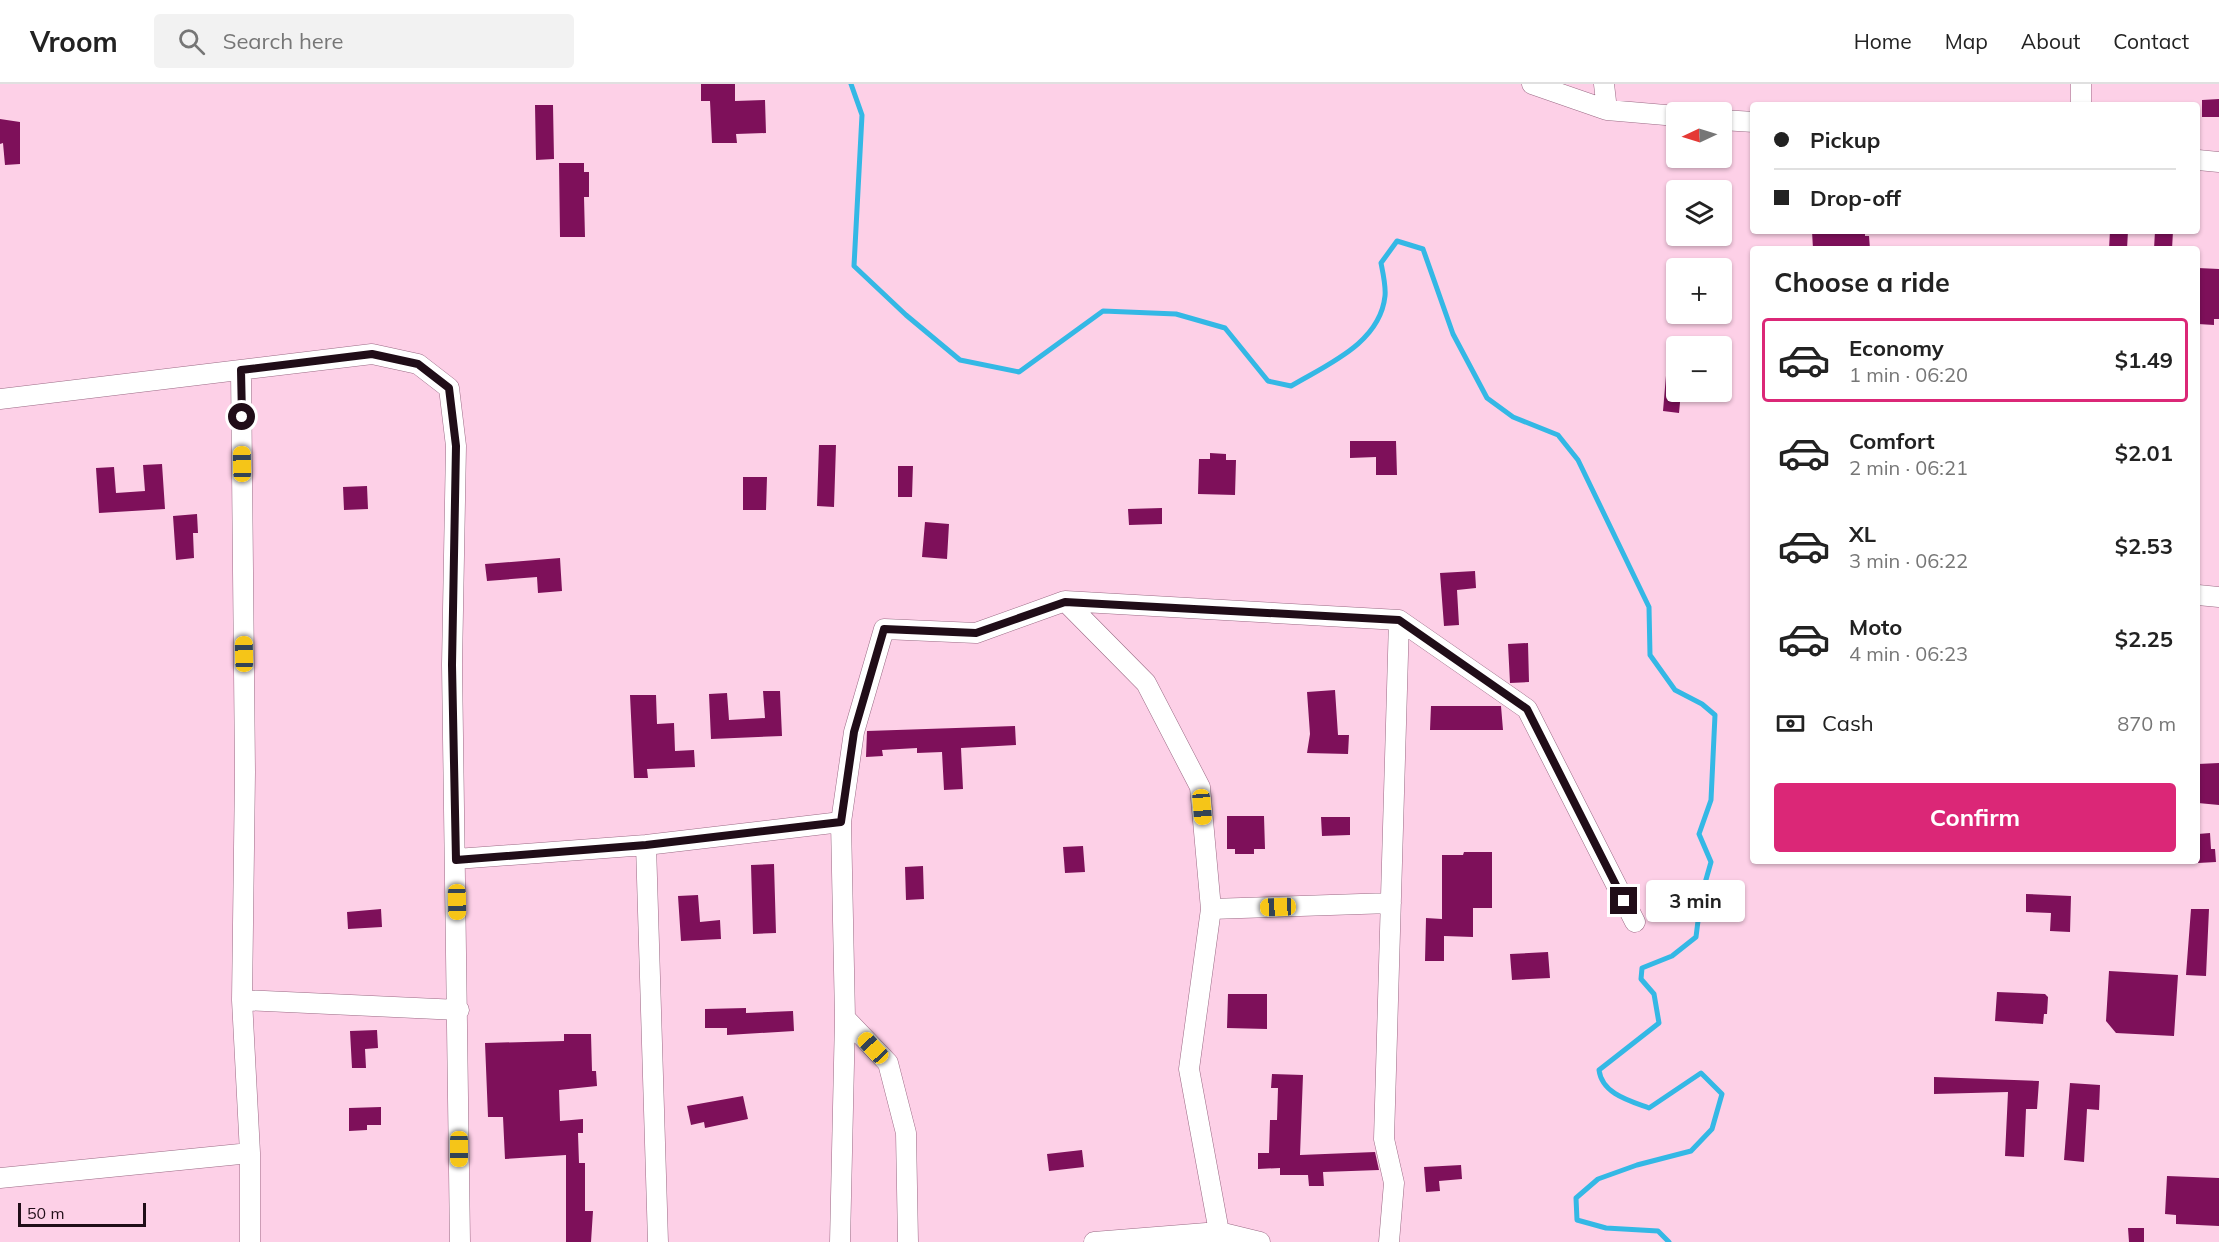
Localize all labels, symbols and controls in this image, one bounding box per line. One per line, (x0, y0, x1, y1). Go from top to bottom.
search box (154, 14, 574, 68)
text: Vroom (30, 24, 118, 59)
icon: search (175, 25, 208, 58)
text: Search here (223, 27, 344, 55)
text: Home (1854, 28, 1912, 54)
text: Map (1945, 28, 1988, 54)
text: About (2021, 28, 2080, 54)
text: Contact (2113, 28, 2189, 54)
north arrow (1666, 102, 1732, 168)
map controls (1666, 102, 1732, 402)
text: Pickup (1810, 126, 1880, 154)
button: layers (1666, 180, 1732, 246)
text: Drop-off (1810, 184, 1901, 212)
button: + (1666, 258, 1732, 324)
text: Choose a ride (1774, 265, 1950, 299)
icon: car (1777, 333, 1831, 387)
text: Economy (1849, 334, 1944, 362)
button: − (1666, 336, 1732, 402)
text: $1.49 (2115, 346, 2173, 374)
text: 1 min · 06:20 (1849, 362, 1968, 387)
route start (228, 403, 255, 430)
icon: car (1777, 426, 1831, 480)
text: Comfort (1849, 427, 1935, 455)
text: $2.01 (2115, 439, 2173, 467)
car (233, 446, 251, 482)
text: 2 min · 06:21 (1849, 455, 1968, 480)
icon: car (1777, 519, 1831, 573)
text: XL (1849, 520, 1876, 548)
text: $2.53 (2115, 532, 2173, 560)
text: 3 min · 06:22 (1849, 548, 1968, 573)
icon: car (1777, 612, 1831, 666)
text: Moto (1849, 613, 1902, 641)
text: $2.25 (2115, 625, 2173, 653)
car (235, 636, 253, 672)
text: 4 min · 06:23 (1849, 641, 1968, 666)
icon: cash (1774, 707, 1807, 740)
text: Cash (1822, 709, 1874, 737)
text: 870 m (2117, 711, 2176, 736)
button: Confirm (1774, 783, 2176, 852)
car (1191, 788, 1213, 826)
callout: 3 min (1645, 880, 1744, 922)
car (448, 884, 466, 920)
route end (1610, 887, 1637, 914)
text: 3 min (1669, 888, 1722, 913)
car (1260, 897, 1296, 917)
car (854, 1029, 892, 1067)
car (450, 1131, 468, 1167)
scale bar (18, 1200, 146, 1228)
text: 50 m (27, 1203, 64, 1223)

